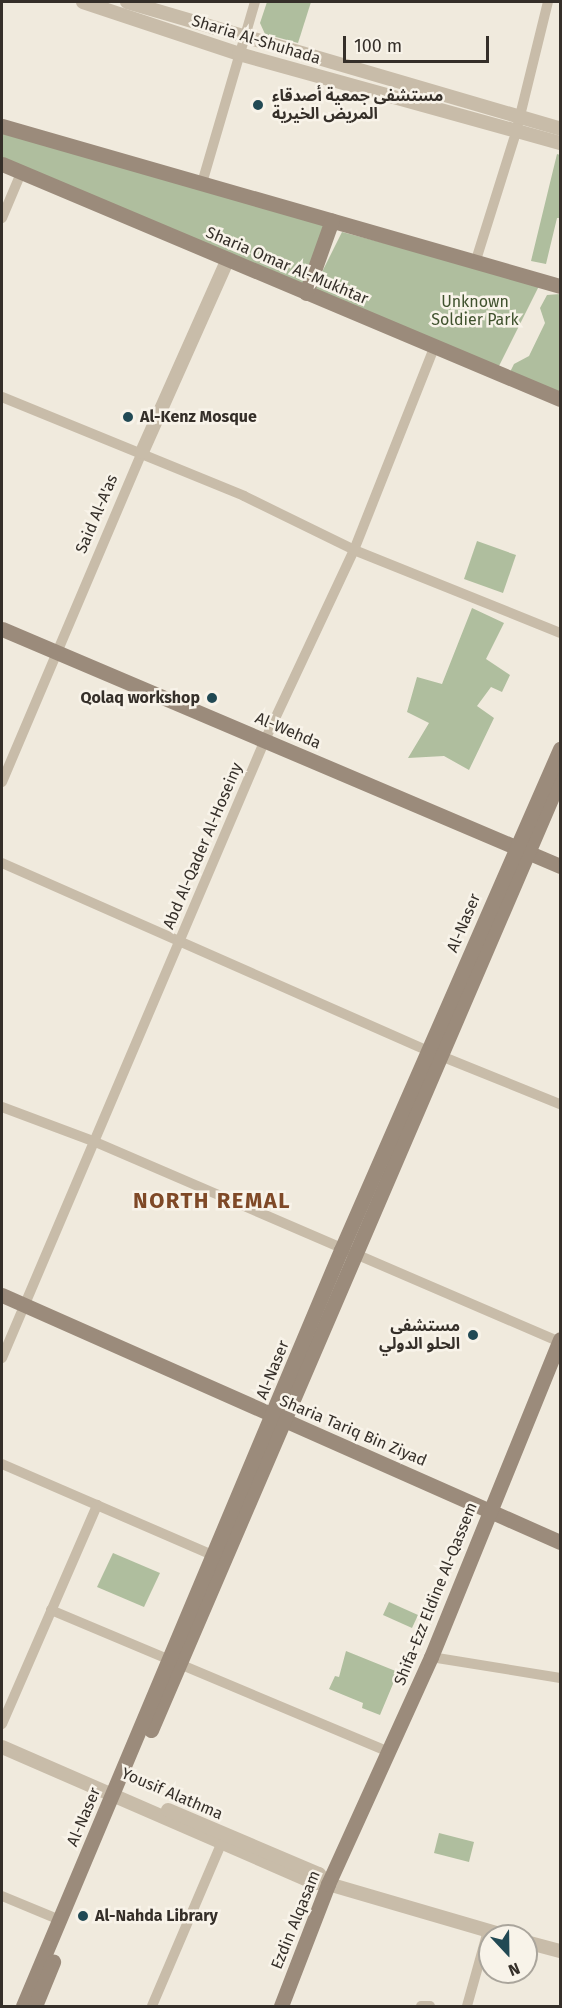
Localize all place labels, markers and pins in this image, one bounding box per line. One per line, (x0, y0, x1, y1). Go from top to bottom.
place label: مستشفى جمعية أصدقاء المريض الخيرية (272, 86, 443, 124)
marker: مستشفى جمعية أصدقاء المريض الخيرية (249, 96, 267, 114)
place label: Al-Kenz Mosque (140, 407, 257, 427)
marker: Al-Kenz Mosque (121, 410, 135, 424)
place label: Qolaq workshop (80, 688, 200, 708)
marker: Qolaq workshop (205, 691, 219, 705)
place label: مستشفى الحلو الدولي (379, 1316, 460, 1354)
marker: مستشفى الحلو الدولي (464, 1326, 482, 1344)
place label: Al-Nahda Library (95, 1906, 218, 1926)
marker: Al-Nahda Library (76, 1909, 90, 1923)

